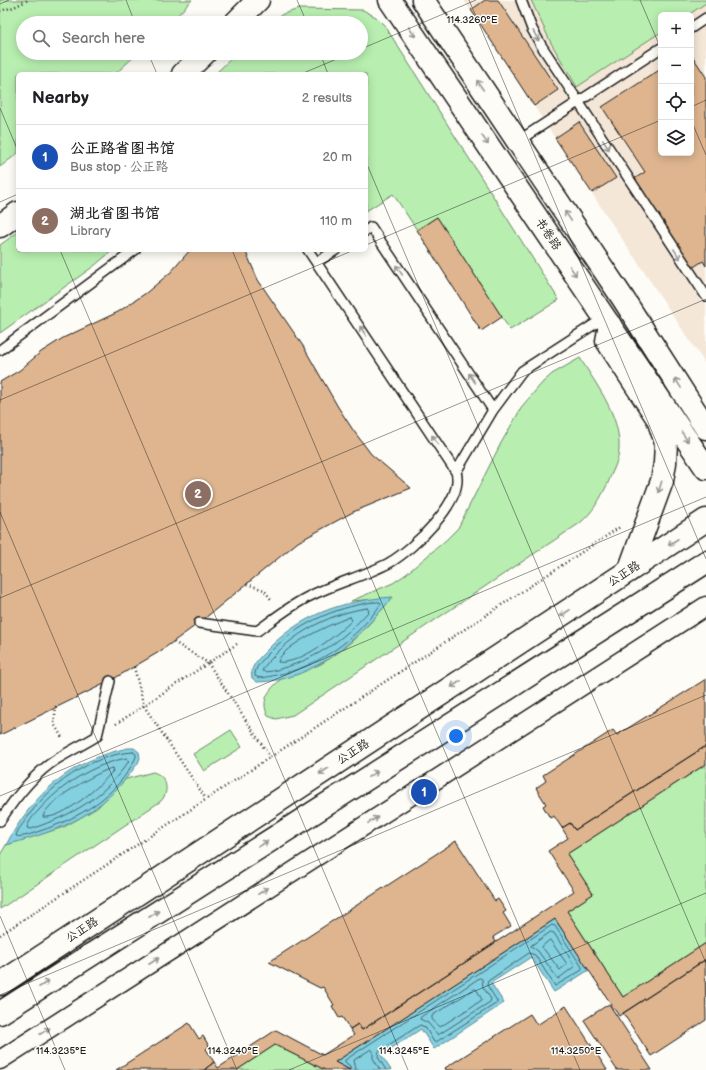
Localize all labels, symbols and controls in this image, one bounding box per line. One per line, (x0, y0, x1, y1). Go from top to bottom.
map controls (658, 12, 694, 156)
button: + (658, 12, 694, 48)
text: 114.3260°E (446, 14, 498, 26)
search box (16, 16, 368, 60)
one-way arrow (408, 26, 416, 37)
icon: search (30, 27, 52, 49)
text: Search here (62, 29, 145, 48)
one-way arrow (533, 30, 541, 42)
button: − (658, 48, 694, 84)
one-way arrow (476, 80, 484, 91)
button: locate (658, 84, 694, 120)
text: Nearby (32, 88, 89, 108)
text: 2 results (302, 90, 352, 106)
button: layers (658, 120, 694, 156)
one-way arrow (481, 134, 489, 145)
text: 公正路省图书馆 (70, 139, 175, 158)
one-way arrow (603, 139, 611, 151)
text: 1 (42, 149, 48, 165)
text: 20 m (322, 149, 352, 165)
text: Bus stop · 公正路 (70, 159, 169, 175)
text: 湖北省图书馆 (70, 204, 160, 223)
one-way arrow (564, 211, 572, 222)
text: 2 (41, 213, 49, 229)
text: 110 m (320, 213, 352, 229)
street label: 书卷路 (532, 215, 564, 253)
text: Library (70, 223, 111, 239)
one-way arrow (674, 248, 682, 260)
one-way arrow (395, 264, 404, 275)
one-way arrow (569, 265, 577, 276)
one-way arrow (359, 326, 367, 337)
one-way arrow (467, 372, 475, 384)
one-way arrow (673, 378, 682, 389)
one-way arrow (681, 431, 689, 442)
one-way arrow (431, 435, 439, 446)
pin: 2 (185, 479, 211, 509)
one-way arrow (656, 480, 663, 493)
one-way arrow (668, 537, 679, 546)
street label: 公正路 (605, 558, 643, 590)
one-way arrow (560, 609, 571, 617)
one-way arrow (450, 681, 462, 689)
your location (446, 726, 466, 746)
street label: 公正路 (334, 736, 372, 768)
one-way arrow (319, 767, 330, 775)
one-way arrow (367, 770, 378, 778)
pin: 1 (411, 777, 437, 807)
one-way arrow (367, 816, 379, 824)
one-way arrow (257, 840, 268, 848)
one-way arrow (257, 886, 269, 894)
one-way arrow (148, 910, 159, 918)
street label: 公正路 (63, 914, 101, 946)
one-way arrow (148, 957, 159, 965)
one-way arrow (39, 980, 50, 988)
one-way arrow (39, 1027, 50, 1035)
text: 114.3235°E (36, 1045, 87, 1057)
text: 114.3240°E (208, 1045, 259, 1057)
text: 114.3245°E (379, 1045, 430, 1057)
text: 114.3250°E (551, 1045, 602, 1057)

